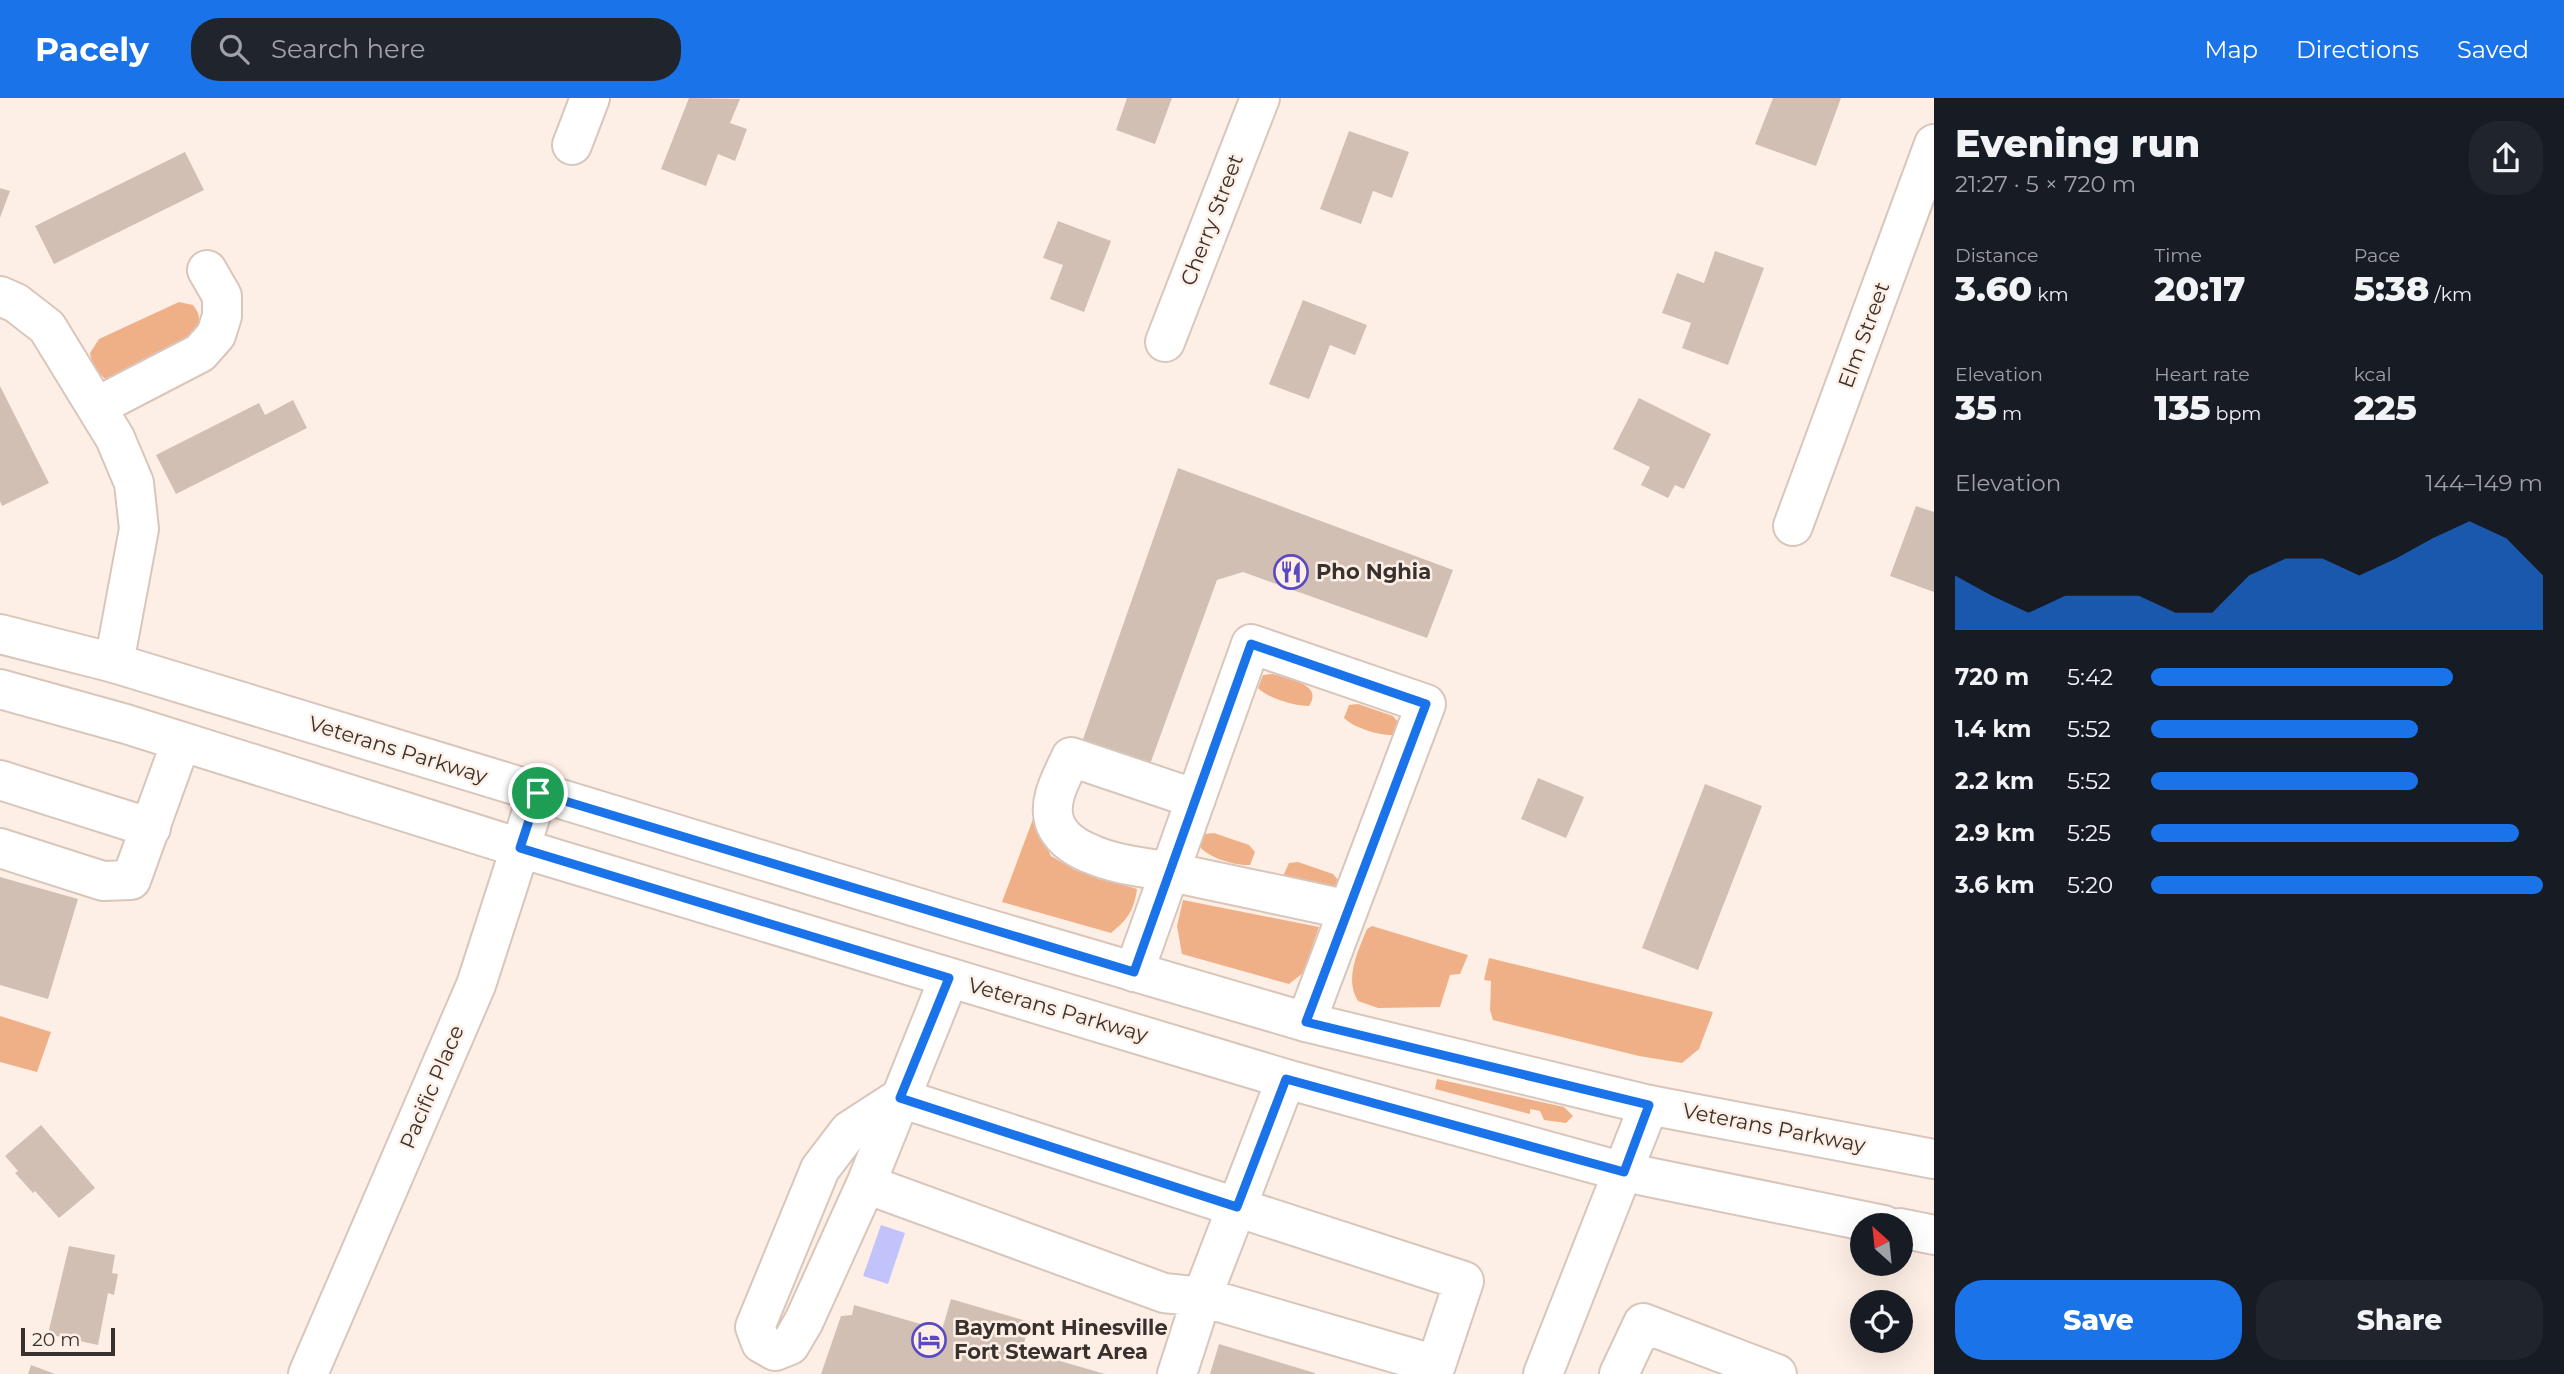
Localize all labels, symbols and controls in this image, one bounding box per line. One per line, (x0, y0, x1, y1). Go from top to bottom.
search box (191, 18, 681, 81)
text: Pacely (35, 29, 149, 69)
icon: search (215, 30, 253, 68)
text: Search here (271, 33, 426, 65)
text: Map (2205, 35, 2258, 64)
text: Directions (2296, 35, 2419, 64)
text: Saved (2457, 35, 2529, 64)
text: Evening run (1955, 120, 2200, 167)
button: share (2469, 121, 2543, 195)
street label: Cherry Street (1175, 151, 1248, 289)
text: 21:27 · 5 × 720 m (1955, 170, 2136, 198)
text: Distance (1955, 244, 2038, 267)
text: Time (2154, 244, 2202, 267)
text: Pace (2354, 244, 2400, 267)
text: 3.60 (1955, 267, 2032, 310)
text: 20:17 (2154, 267, 2245, 310)
text: 5:38 (2354, 267, 2429, 310)
street label: Elm Street (1833, 278, 1894, 391)
text: km (2032, 283, 2069, 306)
text: /km (2429, 283, 2472, 306)
text: Elevation (1955, 363, 2043, 386)
text: Heart rate (2154, 363, 2250, 386)
text: kcal (2354, 363, 2392, 386)
text: 35 (1955, 386, 1997, 429)
text: 135 (2154, 386, 2211, 429)
text: 225 (2354, 386, 2417, 429)
text: m (1997, 402, 2022, 425)
text: bpm (2211, 402, 2261, 425)
text: Elevation (1955, 469, 2061, 497)
text: 144–149 m (2425, 469, 2543, 497)
restaurant icon: Pho Nghia (1272, 553, 1310, 591)
place label: Pho Nghia (1316, 559, 1431, 584)
text: 720 m (1955, 663, 2029, 691)
text: 5:42 (2067, 663, 2113, 691)
street label: Veterans Parkway (306, 710, 491, 789)
text: 1.4 km (1955, 715, 2032, 743)
text: 5:52 (2067, 715, 2111, 743)
pin (508, 763, 568, 823)
text: 2.2 km (1955, 767, 2034, 795)
text: 5:52 (2067, 767, 2111, 795)
icon: arrive (519, 774, 557, 812)
text: 2.9 km (1955, 819, 2035, 847)
text: 5:25 (2067, 819, 2111, 847)
text: 3.6 km (1955, 871, 2035, 899)
text: 5:20 (2067, 871, 2113, 899)
street label: Veterans Parkway (965, 972, 1151, 1047)
street label: Pacific Place (394, 1021, 469, 1152)
street label: Veterans Parkway (1681, 1098, 1868, 1158)
north arrow (1850, 1213, 1913, 1276)
map controls (1850, 1213, 1913, 1353)
button: Save (1955, 1280, 2242, 1360)
button: Share (2256, 1280, 2543, 1360)
button: locate (1850, 1290, 1913, 1353)
place label: Baymont Hinesville Fort Stewart Area (954, 1315, 1168, 1364)
hotel icon: Baymont Hinesville Fort Stewart Area (910, 1321, 948, 1359)
scale bar (21, 1325, 116, 1357)
text: 20 m (32, 1328, 80, 1351)

